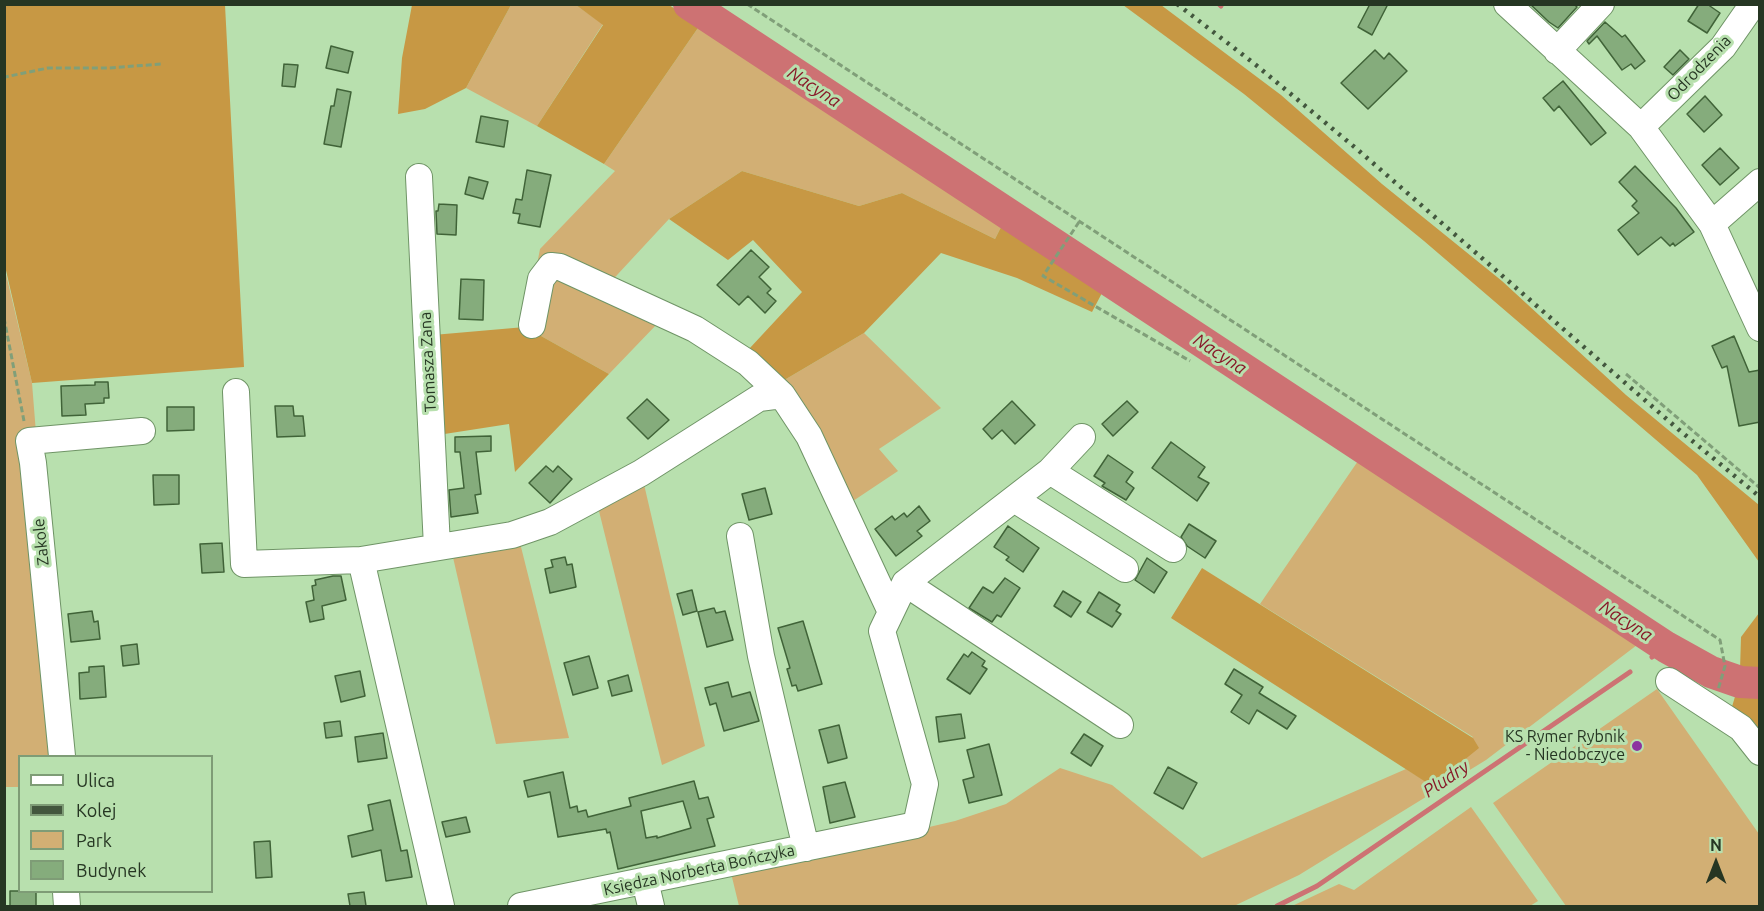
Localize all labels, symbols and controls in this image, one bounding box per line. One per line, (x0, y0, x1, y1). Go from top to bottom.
street label: Odrodzenia (1663, 31, 1735, 105)
water label: Nacyna (783, 62, 845, 112)
street label: Tomasza Zana (416, 311, 440, 413)
water label: Nacyna (1189, 329, 1251, 379)
street label: Zakole (29, 517, 53, 567)
water label: Nacyna (1595, 596, 1657, 646)
place label: KS Rymer Rybnik - Niedobczyce (1505, 727, 1625, 765)
marker: KS Rymer Rybnik - Niedobczyce (1630, 739, 1644, 753)
legend (18, 755, 213, 893)
water label: Pludry (1419, 756, 1473, 802)
text: Ulica (76, 770, 115, 790)
text: Kolej (76, 800, 116, 820)
text: Park (76, 830, 112, 850)
north arrow (1686, 833, 1746, 893)
text: N (1710, 836, 1722, 854)
street label: Księdza Norberta Bończyka (602, 840, 796, 900)
text: Budynek (76, 860, 146, 880)

